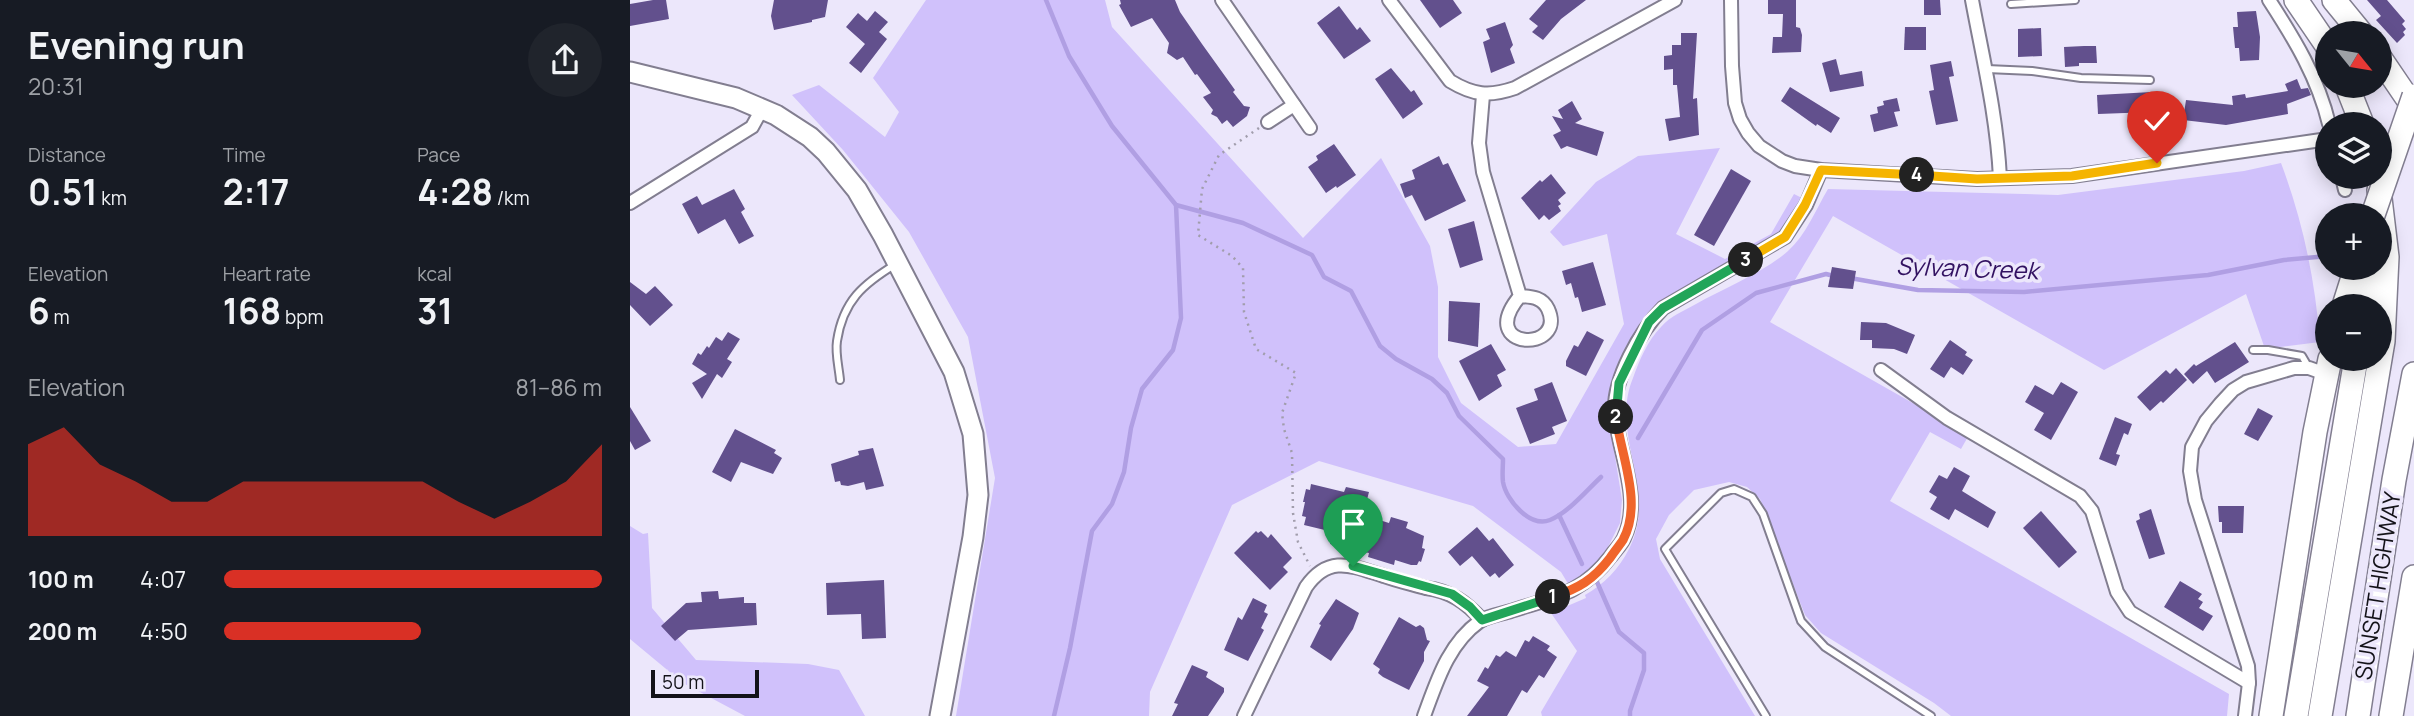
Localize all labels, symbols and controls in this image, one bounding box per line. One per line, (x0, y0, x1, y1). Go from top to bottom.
text: Evening run (28, 18, 245, 70)
north arrow (2315, 21, 2392, 98)
map controls (2315, 21, 2392, 371)
button: share (528, 23, 602, 97)
text: 20:31 (28, 70, 84, 102)
pin (2127, 91, 2187, 163)
icon: check (2138, 102, 2176, 140)
button: layers (2315, 112, 2392, 189)
text: Distance (28, 142, 106, 168)
text: Time (223, 142, 266, 168)
text: Pace (417, 142, 460, 168)
pin: 4 (1900, 158, 1934, 192)
text: 4 (1911, 161, 1922, 187)
text: 0.51 (28, 168, 98, 216)
text: 2:17 (223, 168, 290, 216)
text: 4:28 (417, 168, 493, 216)
text: km (98, 185, 127, 211)
text: /km (493, 185, 530, 211)
button: + (2315, 203, 2392, 280)
pin: 3 (1728, 243, 1764, 278)
text: 3 (1740, 246, 1751, 272)
water label: Sylvan Creek (1895, 249, 2042, 287)
text: Elevation (28, 261, 108, 287)
text: Heart rate (223, 261, 311, 287)
text: kcal (417, 261, 452, 287)
text: 6 (28, 287, 50, 335)
text: 168 (223, 287, 281, 335)
text: 31 (417, 287, 453, 335)
button: − (2315, 294, 2392, 371)
text: m (50, 304, 70, 330)
text: bpm (281, 304, 324, 330)
text: Elevation (28, 371, 125, 403)
text: 81–86 m (516, 371, 602, 403)
pin: 2 (1598, 400, 1634, 434)
text: 2 (1610, 403, 1621, 429)
street label: SUNSET HIGHWAY (2346, 489, 2408, 682)
pin (1323, 494, 1383, 566)
icon: arrive (1334, 505, 1372, 543)
text: 100 m (28, 563, 94, 595)
text: 4:07 (140, 563, 186, 595)
pin: 1 (1536, 580, 1570, 614)
text: 1 (1548, 583, 1557, 609)
text: 200 m (28, 615, 97, 647)
text: 4:50 (140, 615, 188, 647)
scale bar (651, 667, 760, 699)
text: 50 m (662, 669, 704, 695)

